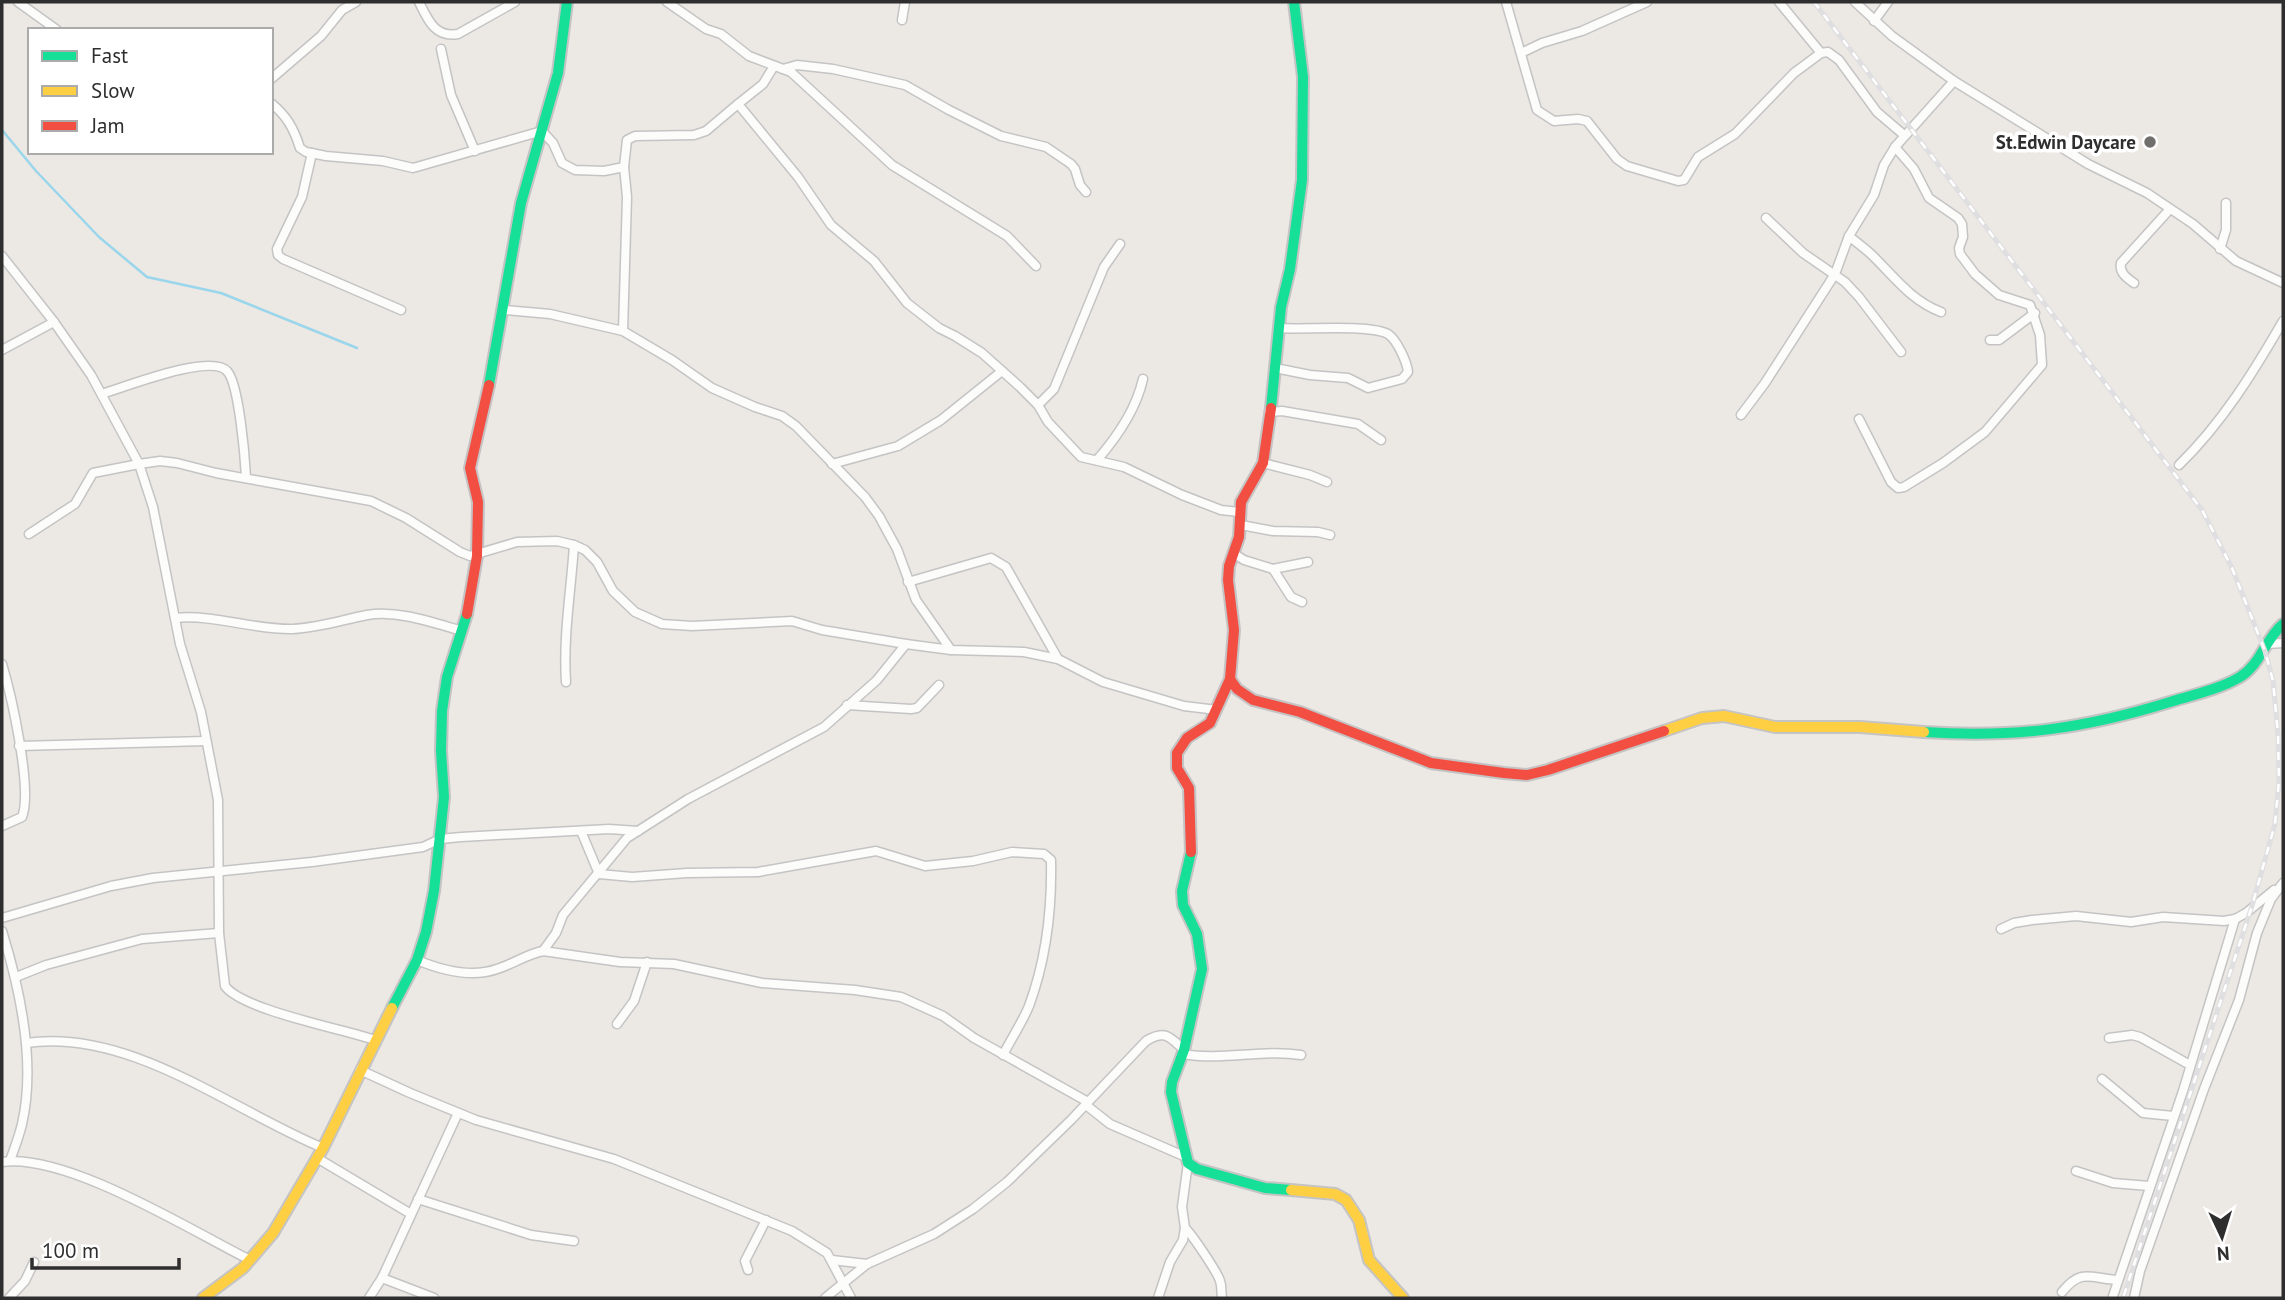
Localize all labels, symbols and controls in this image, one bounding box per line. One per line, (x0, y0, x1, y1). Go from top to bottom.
legend (28, 28, 273, 154)
text: Fast (91, 42, 128, 69)
text: Slow (91, 77, 135, 104)
text: Jam (90, 112, 125, 139)
place label: St.Edwin Daycare (1996, 130, 2136, 154)
marker: St.Edwin Daycare (2142, 134, 2158, 150)
north arrow (2187, 1202, 2257, 1272)
scale bar (32, 1226, 178, 1270)
text: 100 m (42, 1237, 99, 1264)
text: N (2216, 1242, 2230, 1266)

